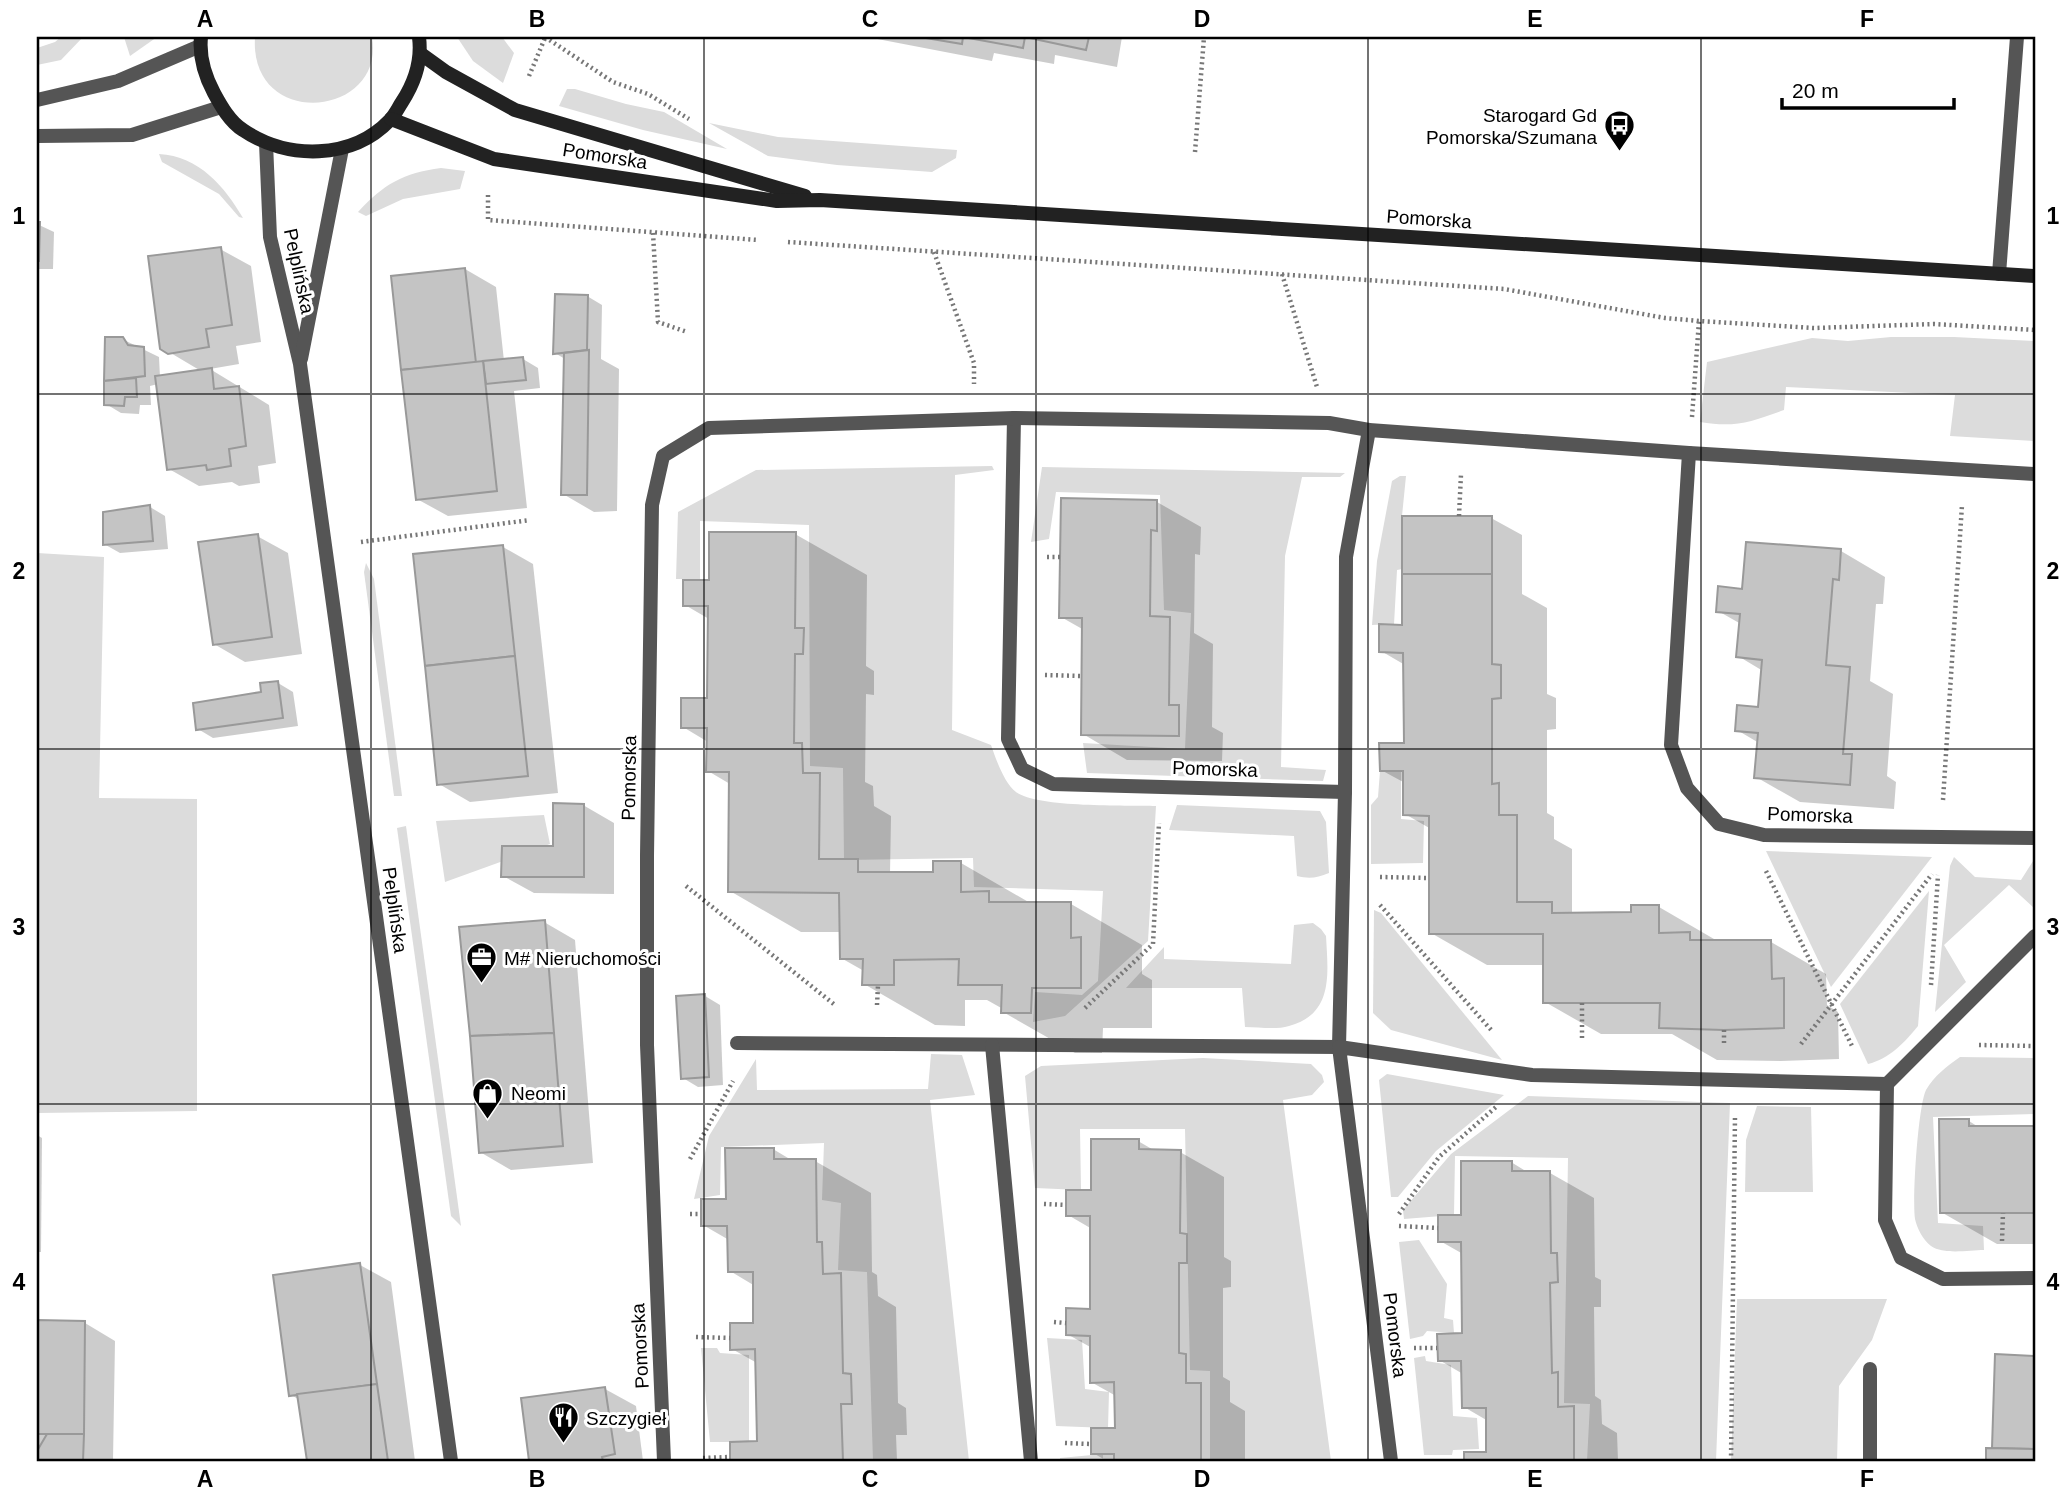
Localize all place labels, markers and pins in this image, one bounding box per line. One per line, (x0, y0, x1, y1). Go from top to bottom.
place label: Starogard Gd Pomorska/Szumana (1426, 105, 1597, 148)
bus stop icon: Starogard Gd Pomorska/Szumana (1603, 109, 1637, 153)
office icon: M# Nieruchomości (464, 941, 498, 985)
place label: M# Nieruchomości (504, 948, 661, 969)
shop icon: Neomi (471, 1076, 505, 1120)
place label: Neomi (511, 1083, 566, 1104)
restaurant icon: Szczygieł (546, 1401, 580, 1445)
place label: Szczygieł (586, 1408, 667, 1429)

